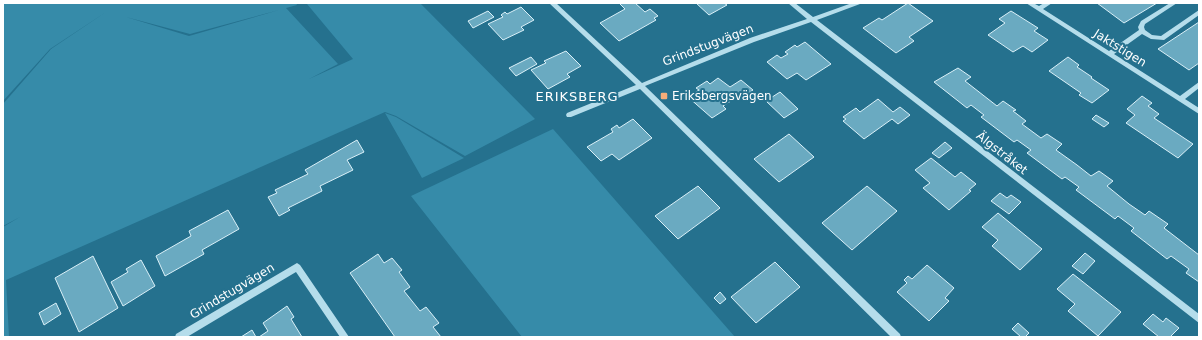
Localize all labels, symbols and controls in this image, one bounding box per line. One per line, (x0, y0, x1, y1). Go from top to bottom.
street label: Grindstugvägen (661, 21, 755, 69)
street label: Jaktstigen (1090, 26, 1149, 70)
district label: ERIKSBERG (535, 89, 619, 104)
place label: Eriksbergsvägen (672, 89, 772, 103)
marker: Eriksbergsvägen (659, 91, 669, 101)
street label: Älgstråket (974, 128, 1031, 177)
street label: Grindstugvägen (187, 260, 277, 322)

